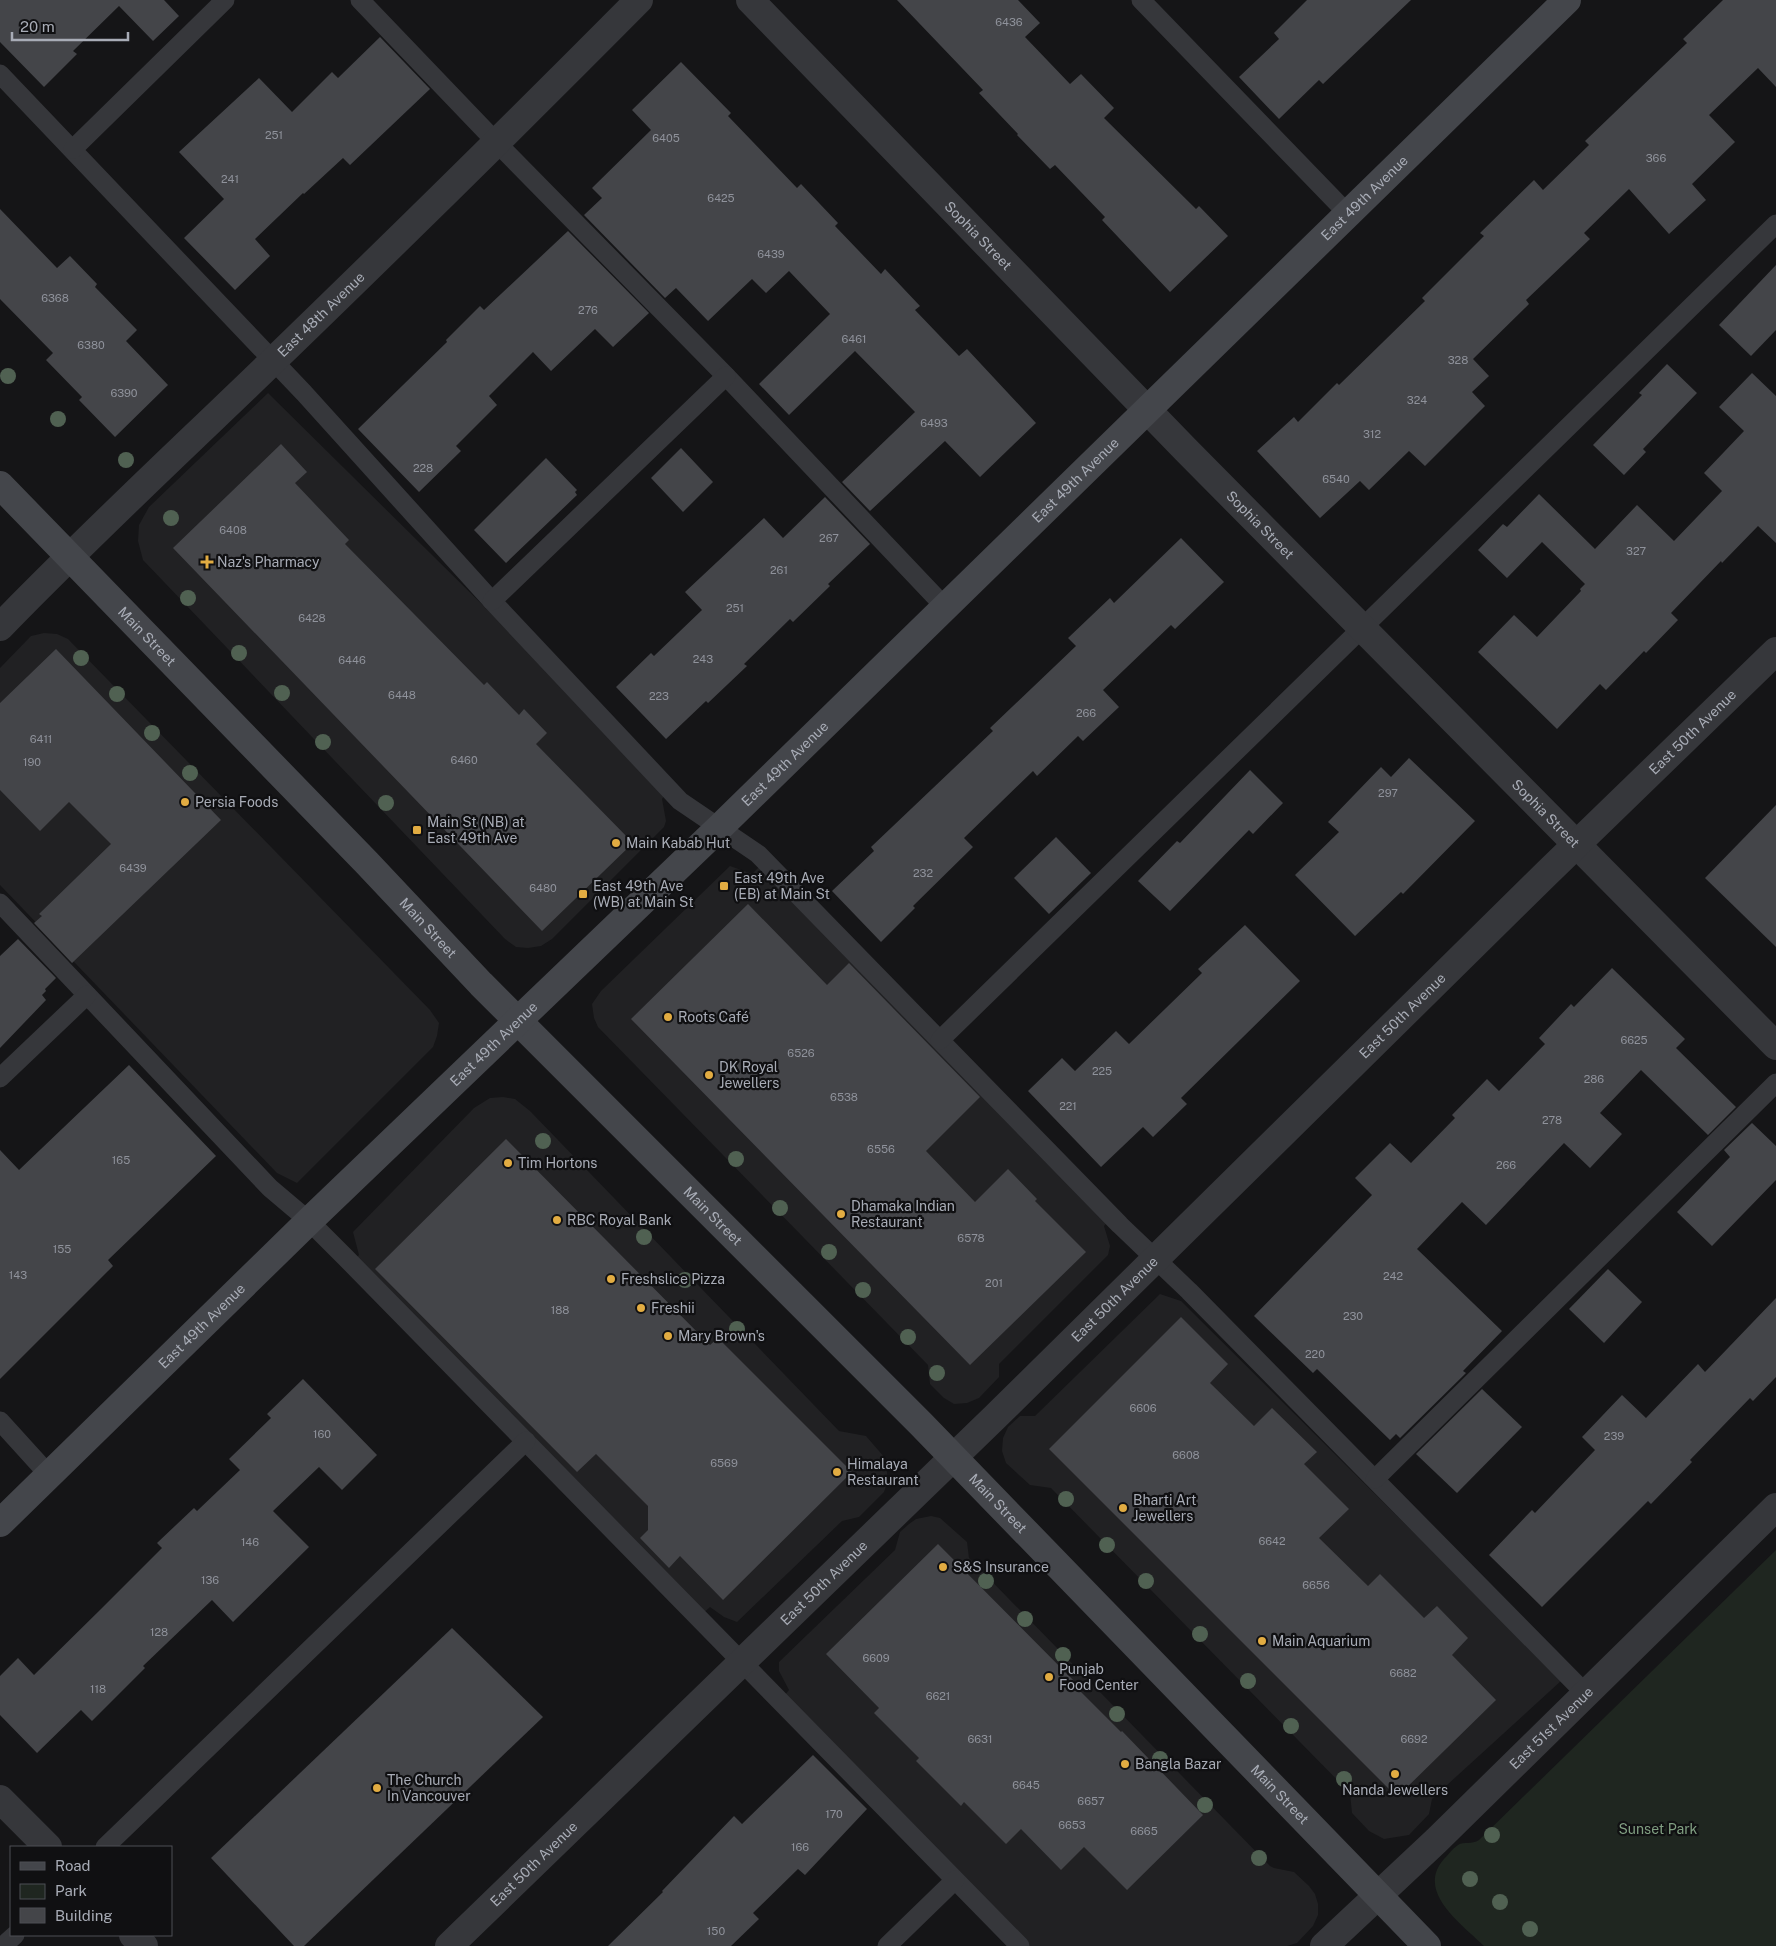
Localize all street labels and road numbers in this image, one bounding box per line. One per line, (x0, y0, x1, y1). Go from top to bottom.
street label: East 49th Avenue (1318, 152, 1411, 244)
street label: Sophia Street (941, 198, 1015, 273)
street label: East 48th Avenue (274, 269, 368, 360)
street label: East 49th Avenue (1029, 434, 1122, 526)
street label: Sophia Street (1223, 488, 1297, 562)
street label: Main Street (115, 604, 179, 669)
street label: East 50th Avenue (1646, 686, 1739, 778)
street label: East 49th Avenue (738, 718, 831, 810)
street label: Sophia Street (1509, 776, 1583, 851)
street label: Main Street (396, 895, 460, 961)
street label: East 50th Avenue (1356, 970, 1449, 1062)
street label: East 49th Avenue (447, 998, 541, 1089)
street label: Main Street (680, 1183, 745, 1248)
street label: East 50th Avenue (1068, 1253, 1161, 1345)
street label: East 49th Avenue (155, 1280, 248, 1372)
street label: Main Street (966, 1471, 1030, 1536)
street label: East 50th Avenue (777, 1537, 871, 1628)
street label: East 51st Avenue (1506, 1683, 1596, 1772)
street label: Main Street (1248, 1761, 1312, 1827)
street label: East 50th Avenue (487, 1818, 581, 1910)

